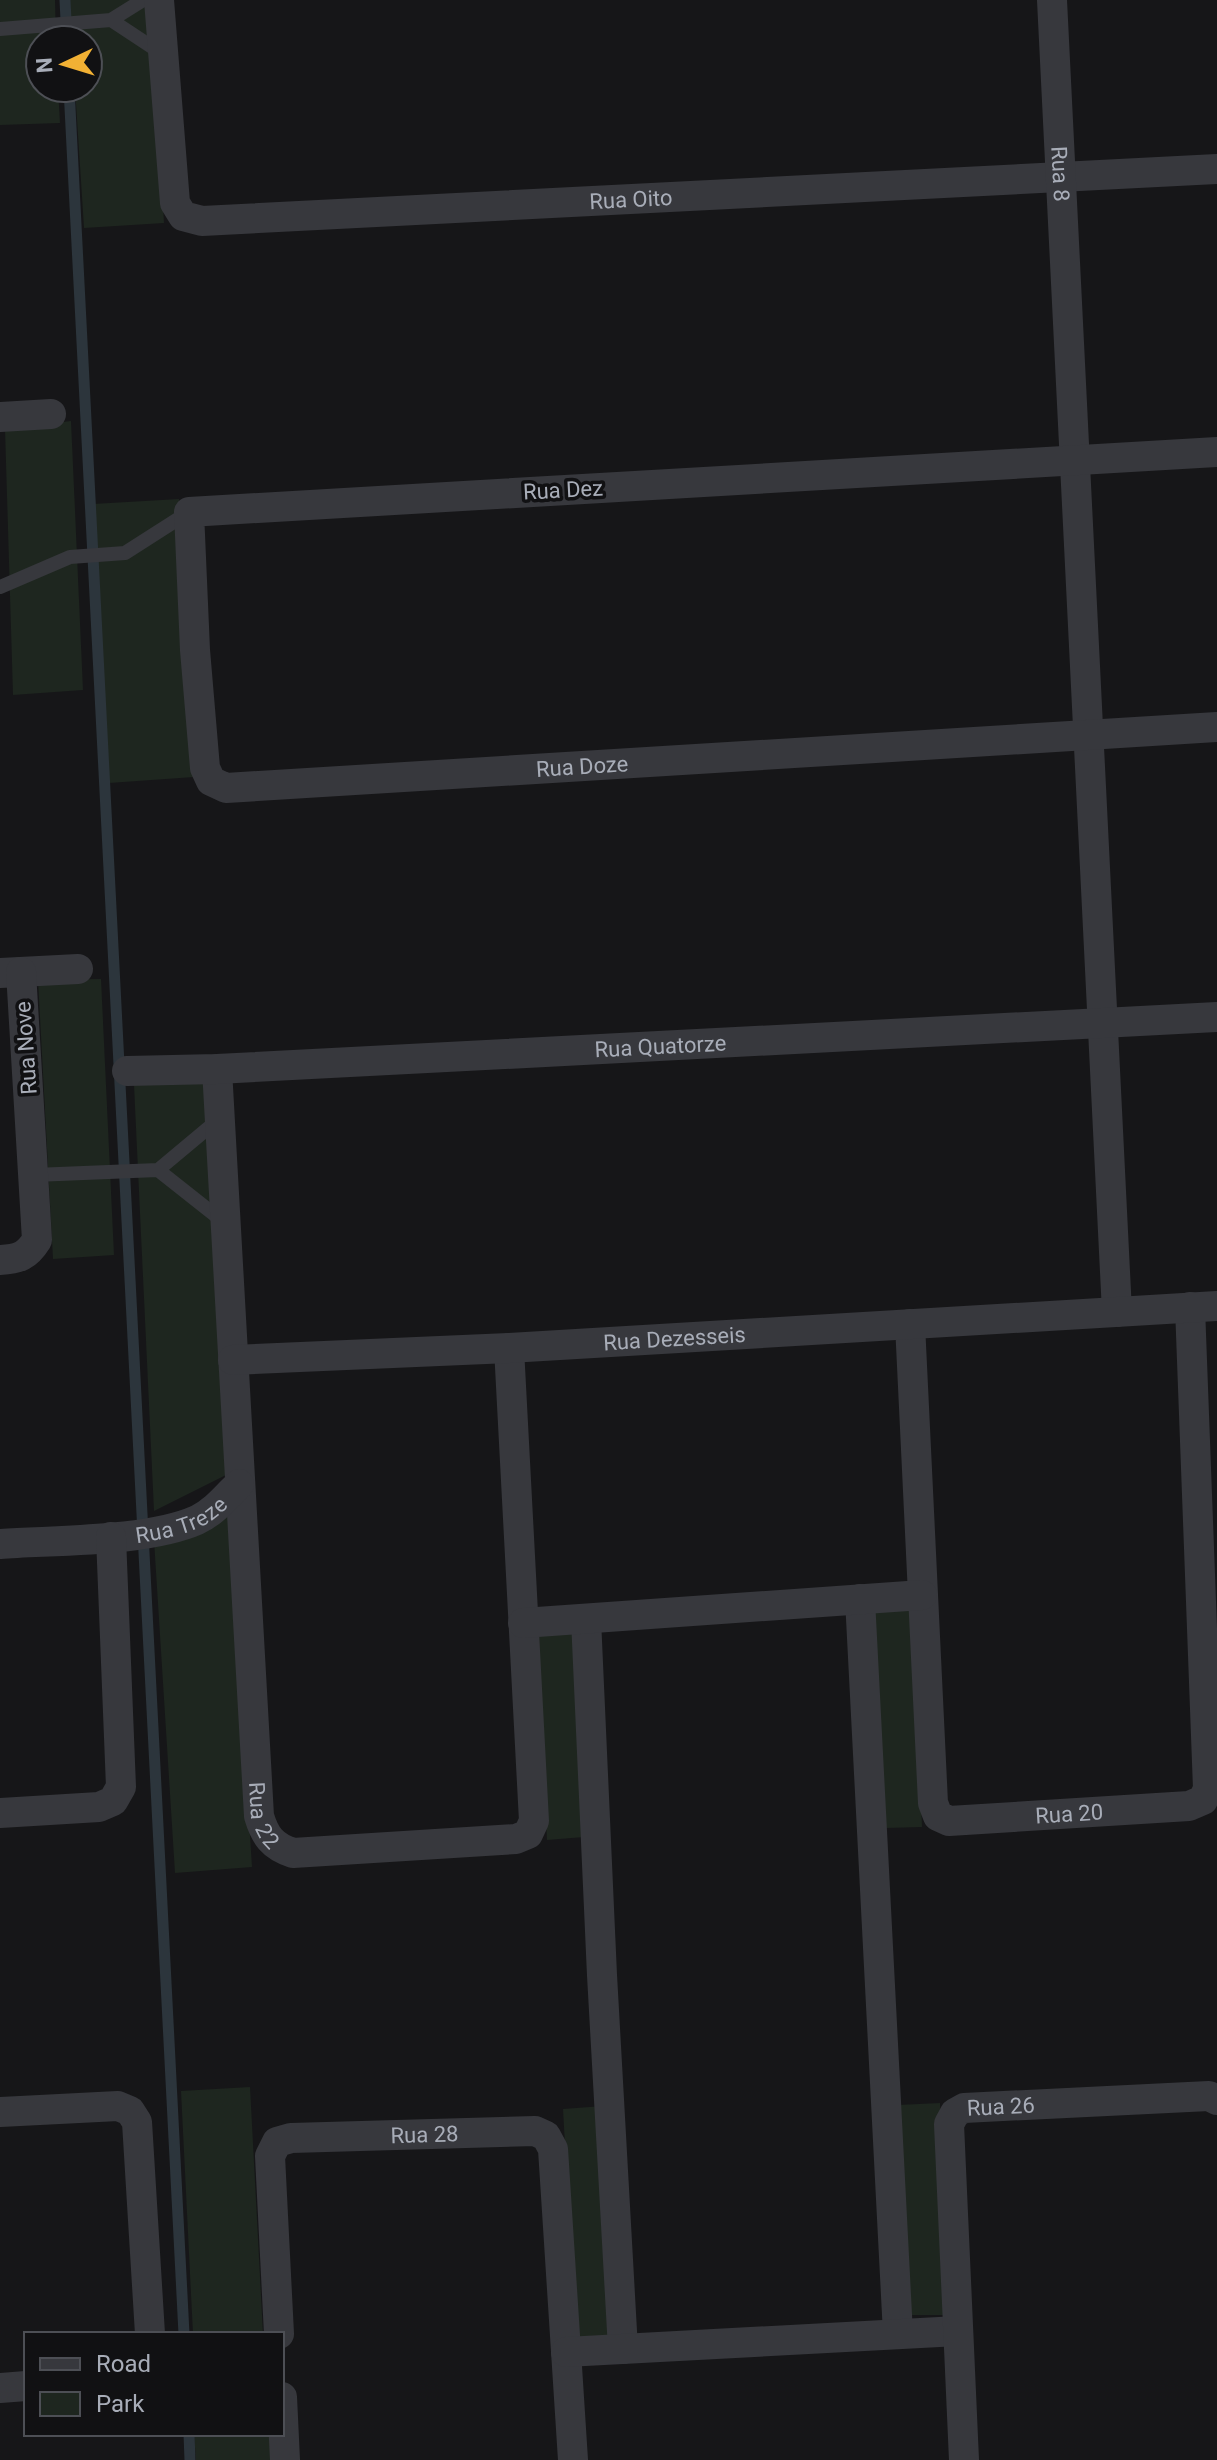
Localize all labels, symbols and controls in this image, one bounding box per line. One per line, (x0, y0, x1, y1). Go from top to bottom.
north arrow (24, 24, 104, 104)
text: N (32, 57, 58, 74)
street label: Rua 8 (1047, 145, 1074, 202)
street label: Rua Oito (589, 184, 673, 214)
street label: Rua Dez (522, 475, 604, 505)
street label: Rua Doze (535, 751, 629, 781)
street label: Rua Nove (10, 1001, 42, 1095)
street label: Rua Quatorze (594, 1030, 727, 1062)
street label: Rua Dezesseis (602, 1321, 746, 1355)
street label: Rua Treze (134, 1491, 232, 1548)
street label: Rua 22 (245, 1781, 285, 1853)
street label: Rua 20 (1035, 1799, 1104, 1828)
street label: Rua 26 (966, 2092, 1035, 2120)
street label: Rua 28 (390, 2121, 459, 2148)
legend (24, 2332, 284, 2436)
text: Road (96, 2350, 151, 2378)
text: Park (96, 2390, 145, 2418)

